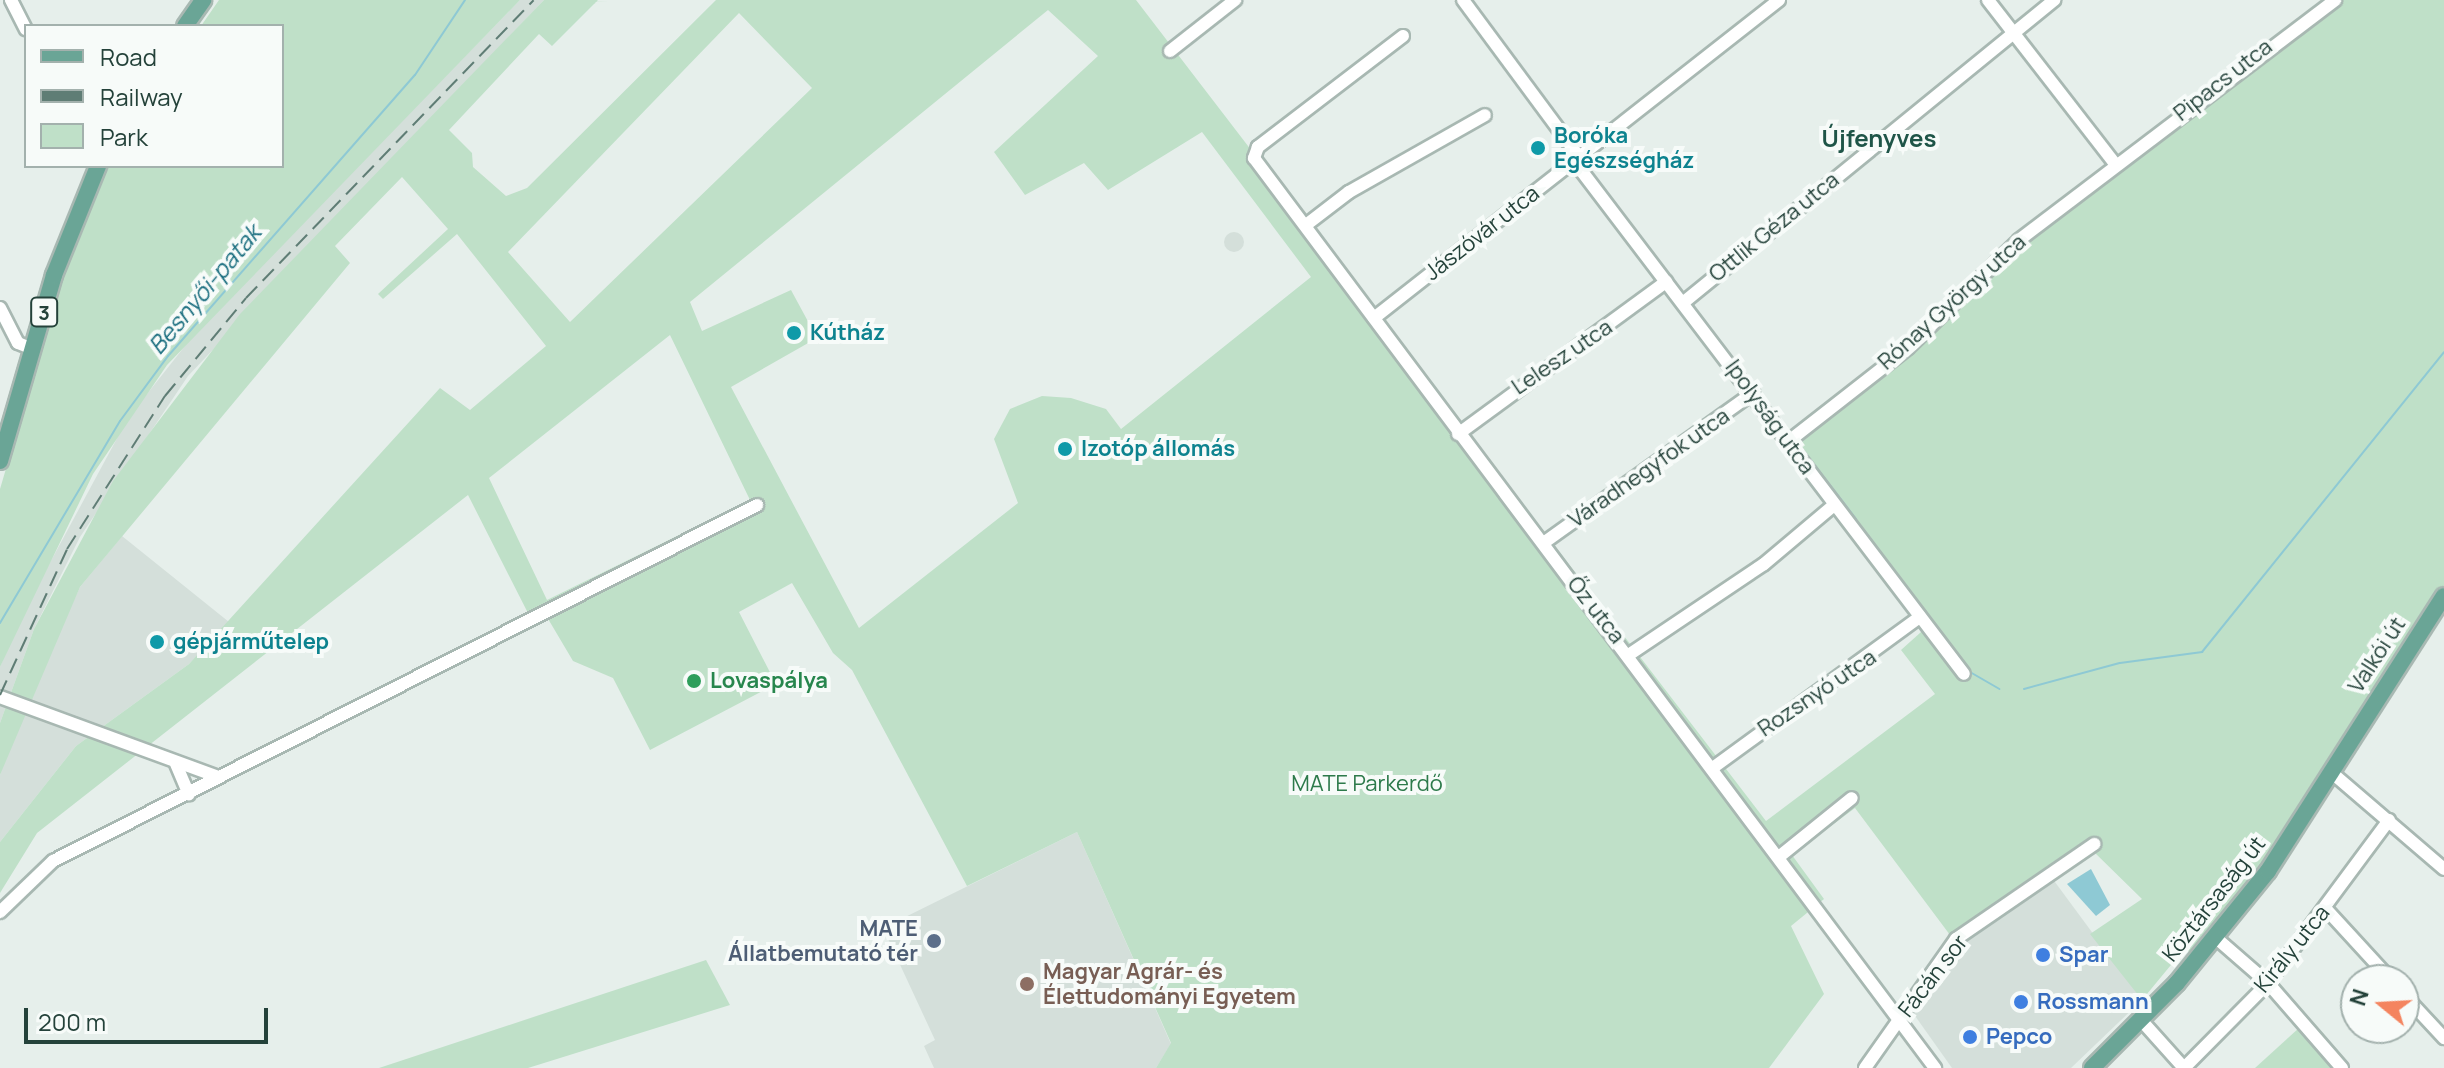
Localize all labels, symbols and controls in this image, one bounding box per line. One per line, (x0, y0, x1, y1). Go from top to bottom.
legend (24, 24, 284, 168)
street label: Pipacs utca (2169, 33, 2277, 127)
text: Road (100, 40, 157, 73)
text: Railway (100, 80, 183, 113)
text: Park (100, 120, 148, 153)
place label: Boróka Egészségház (1554, 122, 1694, 174)
district label: Újfenyves (1821, 124, 1937, 152)
marker: Boróka Egészségház (1529, 139, 1547, 157)
street label: Ottlik Géza utca (1704, 167, 1844, 287)
street label: Jászóvár utca (1419, 180, 1545, 286)
water label: Besnyői-patak (142, 219, 266, 359)
street label: Rónay György utca (1873, 229, 2031, 375)
road number: 3 (30, 296, 58, 328)
street label: Lelesz utca (1507, 314, 1617, 400)
place label: Kútház (810, 320, 885, 346)
marker: Kútház (785, 324, 803, 342)
street label: Ipolyság utca (1720, 355, 1820, 479)
street label: Váradhegyfok utca (1564, 403, 1734, 533)
place label: Izotóp állomás (1081, 436, 1235, 462)
marker: Izotóp állomás (1056, 440, 1074, 458)
street label: Őz utca (1562, 571, 1630, 649)
street label: Valkói út (2343, 612, 2411, 698)
place label: gépjárműtelep (173, 629, 329, 655)
marker: gépjárműtelep (148, 633, 166, 651)
street label: Rozsnyó utca (1753, 644, 1881, 742)
place label: Lovaspálya (710, 668, 828, 694)
marker: Lovaspálya (685, 672, 703, 690)
park label: MATE Parkerdő (1291, 771, 1443, 797)
street label: Köztársaság út (2157, 831, 2271, 967)
street label: Király utca (2249, 900, 2335, 998)
place label: MATE Állatbemutató tér (728, 915, 918, 966)
street label: Fácán sor (1893, 930, 1973, 1022)
marker: MATE Állatbemutató tér (925, 932, 943, 950)
place label: Spar (2059, 942, 2108, 968)
marker: Spar (2034, 946, 2052, 964)
place label: Magyar Agrár- és Élettudományi Egyetem (1043, 958, 1296, 1010)
north arrow (2340, 964, 2420, 1044)
marker: Magyar Agrár- és Élettudományi Egyetem (1018, 975, 1036, 993)
text: N (2342, 985, 2376, 1009)
place label: Rossmann (2037, 989, 2149, 1015)
scale bar (28, 992, 272, 1042)
marker: Rossmann (2012, 993, 2030, 1011)
text: 200 m (38, 1005, 106, 1038)
place label: Pepco (1986, 1024, 2052, 1050)
marker: Pepco (1961, 1028, 1979, 1046)

